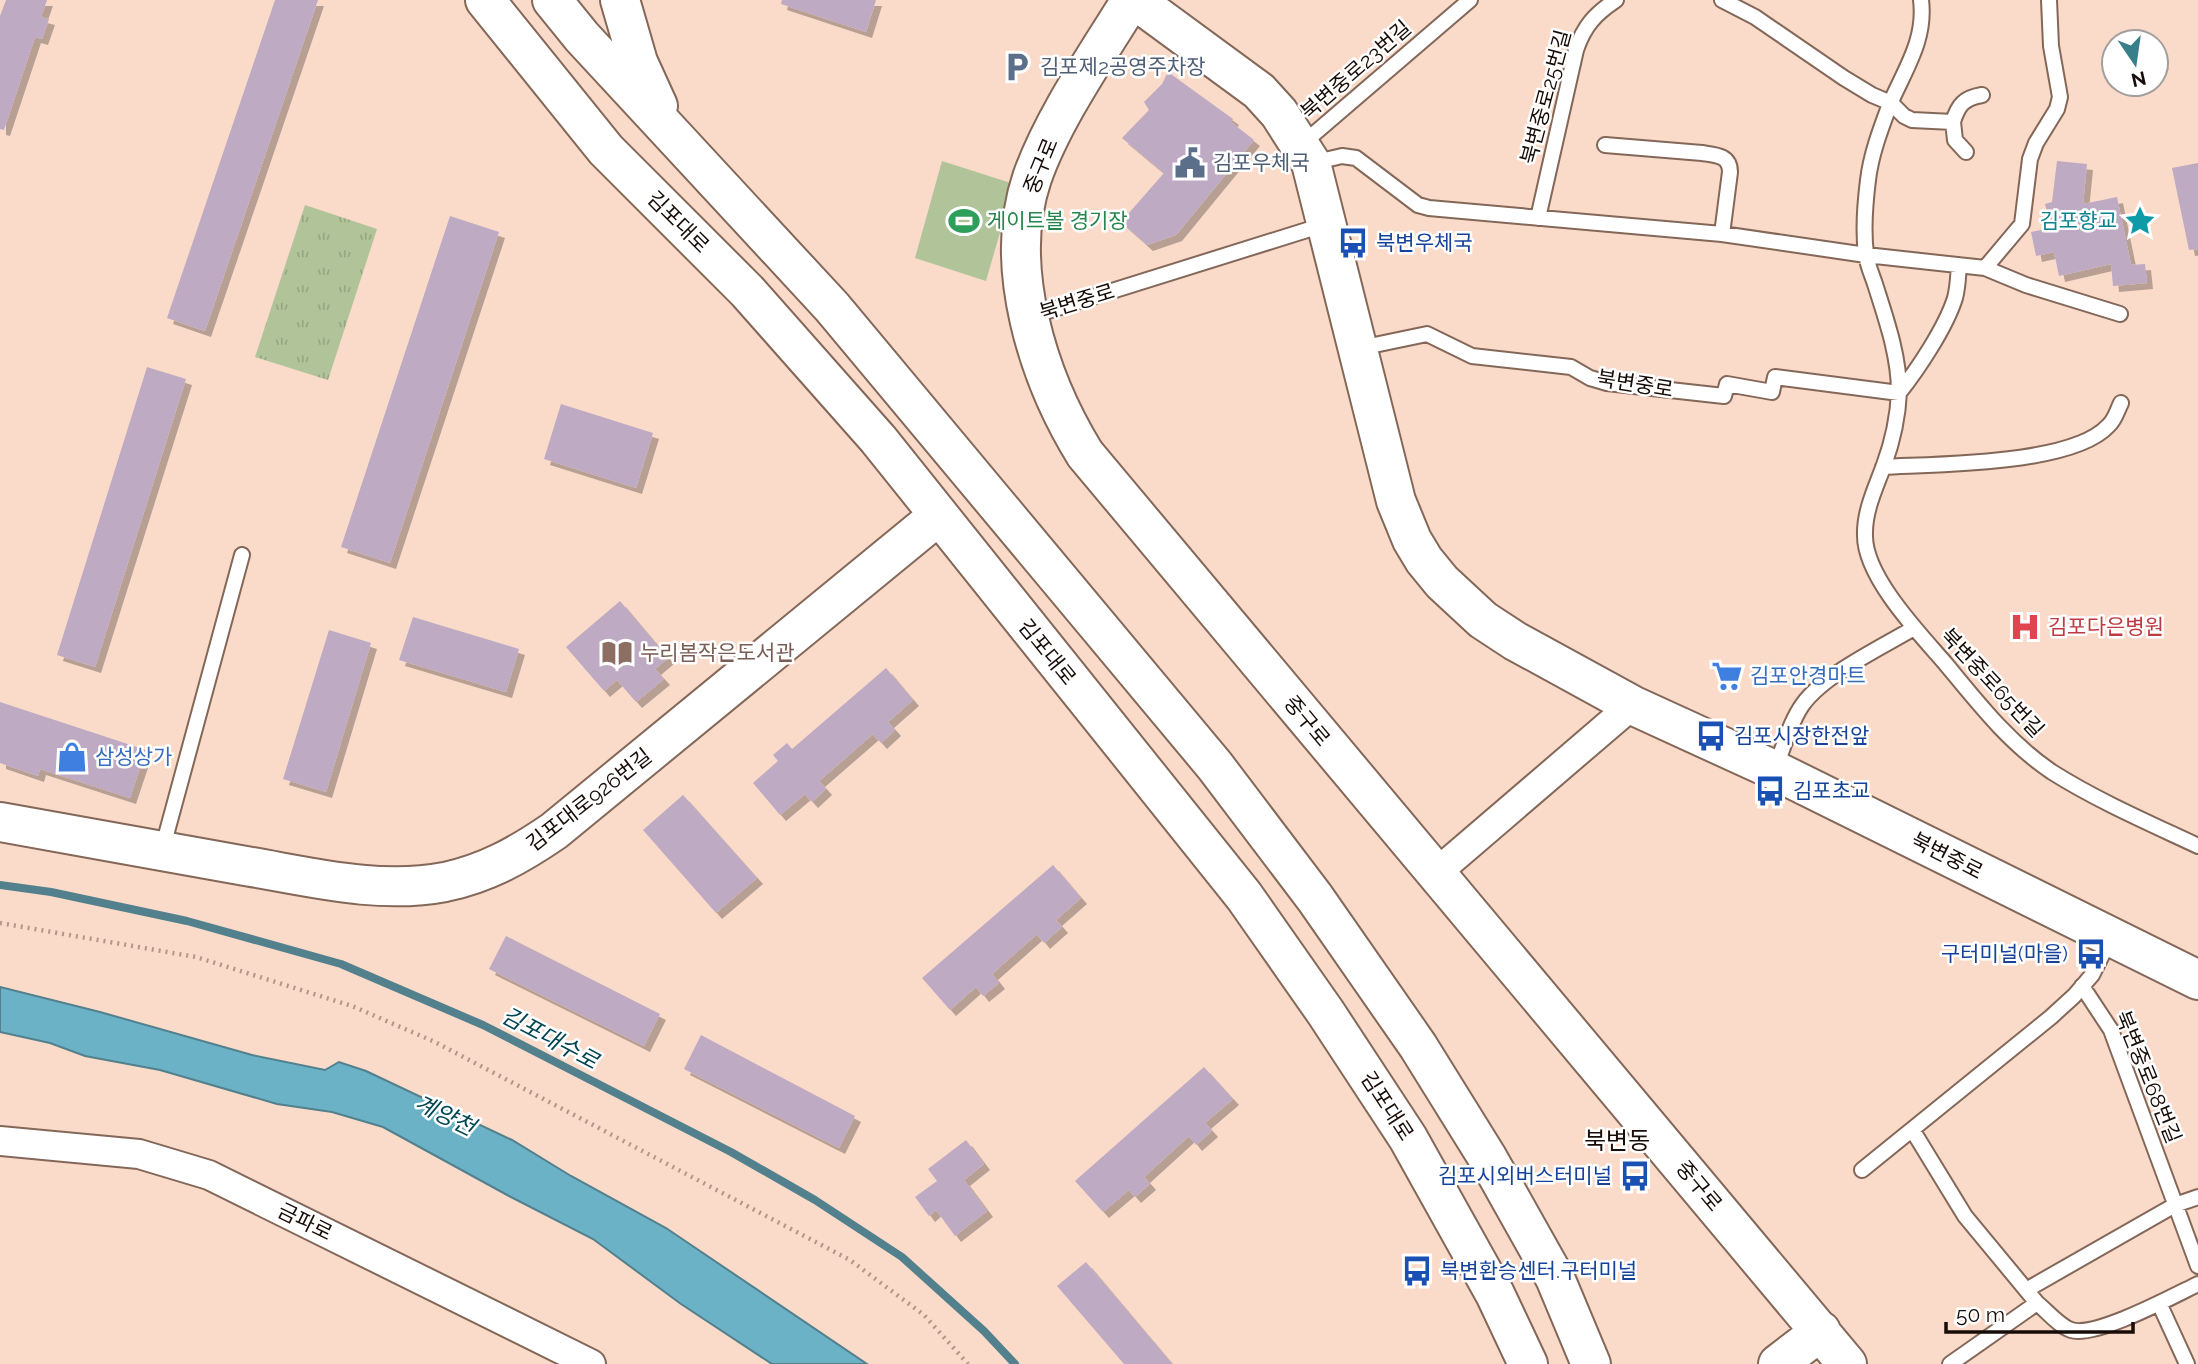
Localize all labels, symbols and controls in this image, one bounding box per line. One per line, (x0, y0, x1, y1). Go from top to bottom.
street label: 북변중로23번길 (1295, 15, 1416, 124)
street label: 북변중로25번길 (1516, 27, 1575, 167)
north arrow (2100, 28, 2170, 98)
parking icon: 김포제2공영주차장 (1000, 50, 1034, 84)
place label: 김포제2공영주차장 (1040, 54, 1206, 79)
text: N (2129, 67, 2148, 92)
street label: 중구로 (1018, 134, 1063, 197)
public building icon: 김포우체국 (1173, 146, 1207, 180)
place label: 김포우체국 (1213, 150, 1310, 175)
street label: 김포대로 (642, 185, 715, 258)
sports icon: 게이트볼 경기장 (947, 204, 981, 238)
place icon: 김포향교 (2123, 204, 2157, 238)
place label: 게이트볼 경기장 (987, 208, 1128, 233)
place label: 김포향교 (2040, 208, 2117, 233)
bus stop icon: 북변우체국 (1336, 226, 1370, 260)
place label: 북변우체국 (1376, 230, 1473, 255)
street label: 북변중로 (1036, 278, 1117, 325)
street label: 북변중로 (1595, 365, 1675, 402)
hospital icon: 김포다은병원 (2008, 610, 2042, 644)
street label: 김포대로 (1013, 614, 1081, 690)
place label: 김포다은병원 (2048, 614, 2164, 639)
street label: 북변중로65번길 (1935, 623, 2049, 742)
library icon: 누리봄작은도서관 (600, 636, 634, 670)
place label: 누리봄작은도서관 (640, 640, 795, 665)
supermarket icon: 김포안경마트 (1710, 659, 1744, 693)
place label: 김포안경마트 (1750, 663, 1866, 688)
street label: 중구로 (1279, 690, 1336, 751)
bus stop icon: 김포시장한전앞 (1694, 719, 1728, 753)
place label: 김포시장한전앞 (1734, 723, 1869, 748)
shop icon: 삼성상가 (55, 740, 89, 774)
street label: 김포대로926번길 (521, 743, 656, 856)
place label: 삼성상가 (95, 744, 172, 769)
bus stop icon: 김포초교 (1753, 774, 1787, 808)
place label: 김포초교 (1793, 778, 1870, 803)
street label: 북변중로 (1907, 827, 1987, 884)
bus stop icon: 구터미널(마을) (2074, 937, 2108, 971)
place label: 구터미널(마을) (1941, 941, 2068, 966)
water label: 김포대수로 (497, 1001, 605, 1075)
street label: 북변중로68번길 (2110, 1007, 2186, 1147)
street label: 김포대로 (1356, 1067, 1419, 1145)
water label: 계양천 (411, 1089, 482, 1142)
district label: 북변동 (1584, 1126, 1650, 1155)
street label: 중구로 (1671, 1155, 1728, 1216)
bus stop icon: 김포시외버스터미널 (1618, 1159, 1652, 1193)
place label: 김포시외버스터미널 (1438, 1163, 1612, 1188)
street label: 금파로 (274, 1198, 337, 1245)
bus stop icon: 북변환승센터.구터미널 (1400, 1254, 1434, 1288)
place label: 북변환승센터.구터미널 (1440, 1258, 1637, 1283)
scale bar (1946, 1290, 2133, 1334)
text: 50 m (1956, 1302, 2005, 1327)

